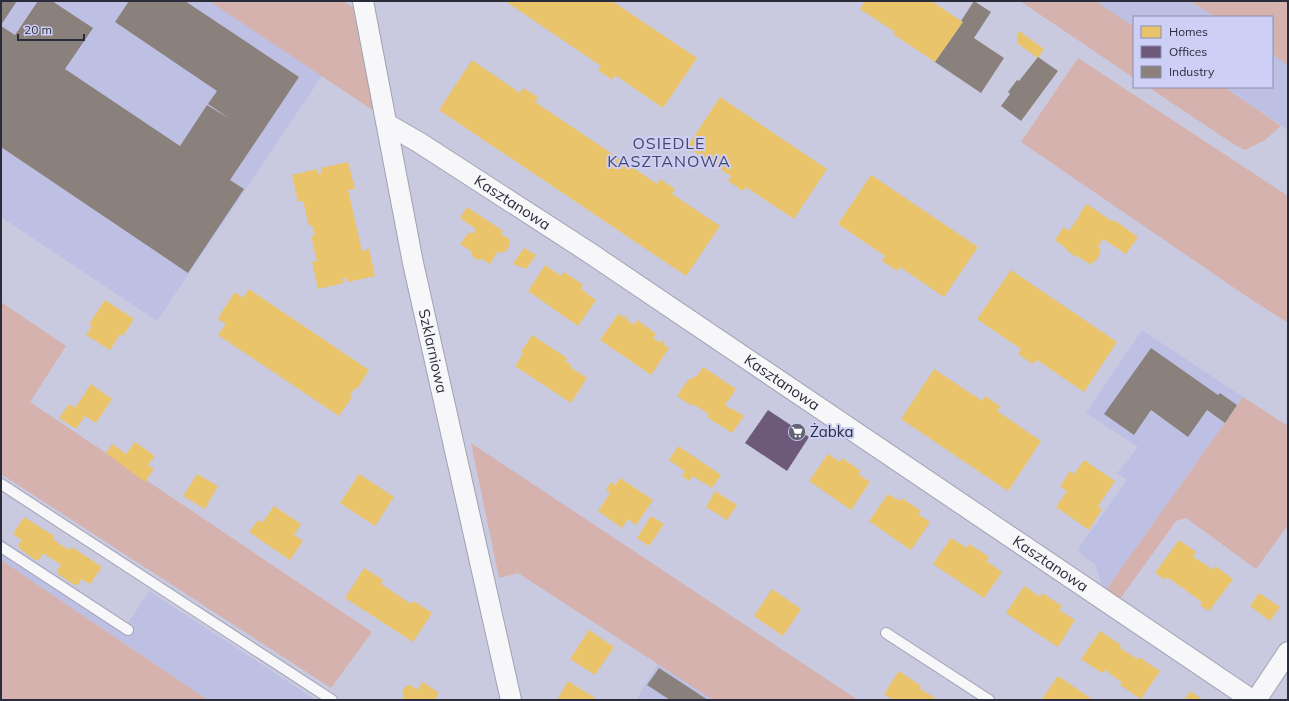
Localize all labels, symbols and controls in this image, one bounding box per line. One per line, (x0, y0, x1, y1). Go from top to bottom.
scale bar (18, 16, 84, 42)
legend (1133, 16, 1273, 88)
text: 20 m (24, 22, 52, 37)
text: Homes (1169, 24, 1208, 39)
text: Offices (1169, 44, 1207, 59)
text: Industry (1169, 64, 1215, 79)
district label: OSIEDLE KASZTANOWA (607, 133, 731, 171)
street label: Kasztanowa (471, 171, 554, 234)
street label: Szklarniowa (415, 307, 452, 395)
street label: Kasztanowa (741, 350, 824, 414)
supermarket icon: Żabka (787, 422, 807, 442)
place label: Żabka (810, 422, 853, 441)
street label: Kasztanowa (1009, 531, 1092, 596)

